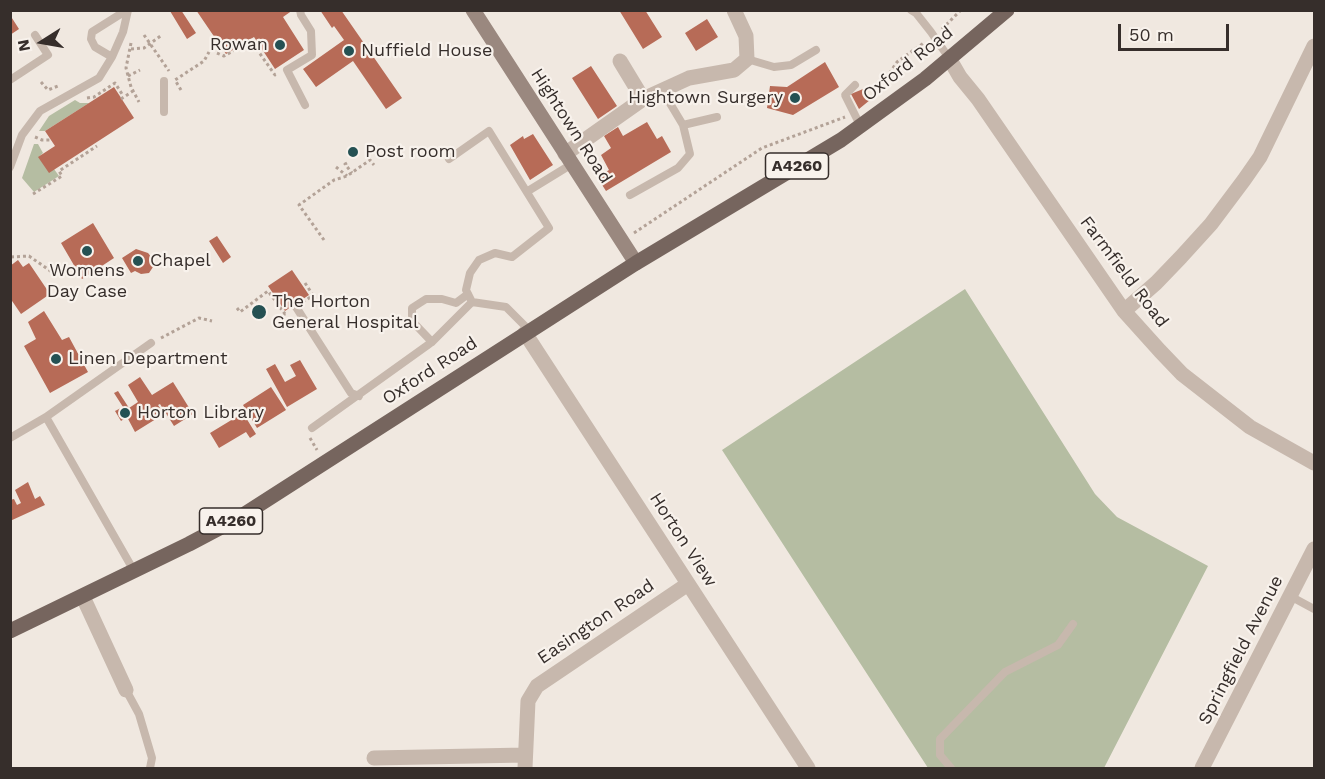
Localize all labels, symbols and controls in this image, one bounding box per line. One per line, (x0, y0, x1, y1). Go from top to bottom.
north arrow (12, 12, 72, 72)
scale bar (1121, 12, 1232, 50)
street label: Oxford Road (858, 22, 958, 106)
text: 50 m (1129, 24, 1174, 45)
place label: Rowan (210, 34, 268, 56)
text: N (13, 38, 34, 53)
marker: Rowan (273, 38, 287, 52)
place label: Nuffield House (361, 40, 492, 62)
marker: Nuffield House (342, 44, 356, 58)
street label: Hightown Road (526, 64, 616, 188)
place label: Hightown Surgery (628, 87, 783, 109)
marker: Hightown Surgery (788, 91, 802, 105)
place label: Post room (365, 141, 456, 163)
marker: Post room (346, 145, 360, 159)
road number: A4260 (766, 153, 828, 179)
street label: Farmfield Road (1075, 212, 1173, 332)
marker: Womens Day Case (80, 244, 94, 258)
place label: Chapel (150, 250, 211, 272)
marker: Chapel (131, 254, 145, 268)
place label: Womens Day Case (47, 260, 127, 302)
place label: The Horton General Hospital (272, 291, 419, 334)
marker: The Horton General Hospital (250, 303, 268, 321)
street label: Oxford Road (378, 332, 482, 410)
place label: Linen Department (68, 348, 228, 370)
marker: Linen Department (49, 352, 63, 366)
place label: Horton Library (137, 402, 264, 424)
marker: Horton Library (118, 406, 132, 420)
street label: Horton View (645, 489, 721, 591)
road number: A4260 (200, 508, 262, 534)
street label: Springfield Avenue (1194, 572, 1288, 728)
street label: Easington Road (533, 575, 659, 669)

